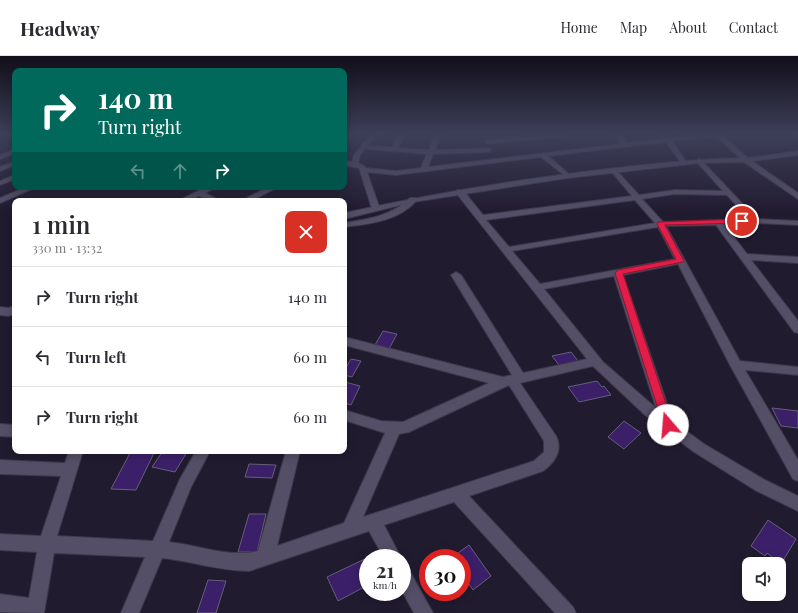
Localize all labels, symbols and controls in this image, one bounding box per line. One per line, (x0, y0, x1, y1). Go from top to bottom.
text: Headway (20, 15, 100, 41)
text: Home (560, 18, 598, 37)
text: Map (620, 18, 647, 37)
text: About (669, 18, 707, 37)
text: Contact (729, 18, 778, 37)
text: 140 m (98, 79, 173, 116)
icon: right (32, 84, 84, 136)
text: Turn right (98, 115, 181, 139)
icon: left (127, 160, 149, 182)
icon: ahead (169, 160, 191, 182)
icon: right (211, 160, 233, 182)
pin (725, 204, 759, 238)
text: 1 min (32, 208, 90, 240)
icon: arrive (731, 210, 753, 232)
button: close (285, 211, 327, 253)
text: 330 m · 13:32 (32, 239, 102, 256)
icon: right (32, 286, 54, 308)
text: Turn right (66, 287, 139, 307)
text: 140 m (288, 287, 327, 307)
icon: left (32, 346, 54, 368)
text: Turn left (66, 347, 127, 367)
text: 60 m (293, 347, 327, 367)
position arrow (647, 404, 689, 446)
icon: right (32, 406, 54, 428)
text: Turn right (66, 407, 139, 427)
text: 60 m (293, 407, 327, 427)
speed limit sign: 30 (419, 549, 471, 601)
text: 21 (376, 556, 394, 583)
map controls (742, 557, 786, 601)
button: sound (742, 557, 786, 601)
text: km/h (373, 578, 397, 592)

